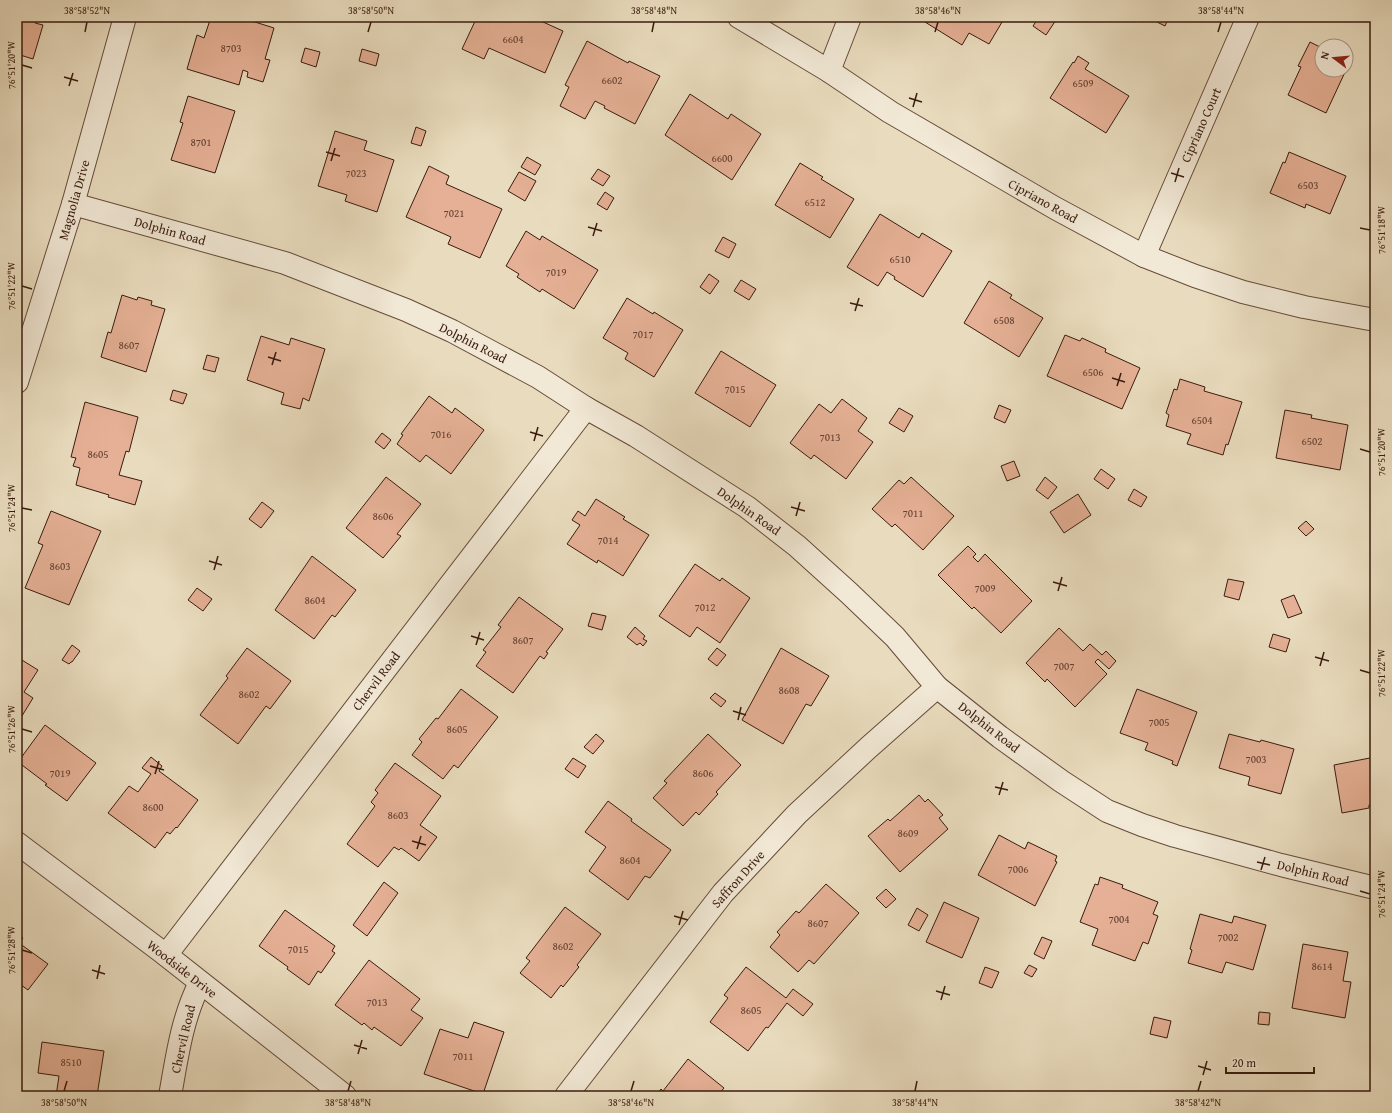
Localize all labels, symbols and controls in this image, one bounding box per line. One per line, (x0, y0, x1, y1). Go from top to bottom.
text: 38°58'52"N (64, 3, 110, 18)
text: 38°58'50"N (348, 3, 394, 18)
text: 38°58'48"N (631, 3, 677, 18)
text: 38°58'46"N (915, 3, 961, 18)
text: 38°58'44"N (1198, 3, 1244, 18)
house number: 6604 (502, 31, 524, 47)
north arrow (1314, 38, 1354, 78)
house number: 8703 (220, 40, 242, 56)
text: 76°51'20"W (4, 41, 19, 89)
text: N (1316, 49, 1333, 61)
house number: 6602 (601, 72, 623, 88)
house number: 6509 (1072, 75, 1094, 91)
street label: Cipriano Court (1176, 84, 1226, 166)
house number: 8701 (190, 134, 212, 150)
house number: 6600 (711, 150, 733, 166)
street label: Magnolia Drive (53, 158, 95, 242)
house number: 7023 (345, 165, 367, 181)
street label: Cipriano Road (1005, 174, 1081, 228)
house number: 6503 (1297, 177, 1319, 193)
house number: 6512 (804, 194, 826, 210)
house number: 7021 (443, 205, 465, 221)
text: 76°51'18"W (1374, 206, 1389, 254)
street label: Dolphin Road (132, 212, 208, 250)
house number: 6510 (889, 251, 911, 267)
text: 76°51'22"W (4, 262, 19, 310)
house number: 7019 (545, 264, 567, 280)
house number: 6508 (993, 312, 1015, 328)
street label: Dolphin Road (436, 318, 510, 368)
house number: 7017 (632, 326, 654, 342)
house number: 8607 (118, 337, 140, 353)
house number: 6506 (1082, 364, 1104, 380)
house number: 7015 (724, 381, 746, 397)
house number: 6504 (1191, 412, 1213, 428)
house number: 7016 (430, 426, 452, 442)
text: 76°51'20"W (1374, 428, 1389, 476)
house number: 7013 (819, 429, 841, 445)
house number: 6502 (1301, 433, 1323, 449)
house number: 8605 (87, 446, 109, 462)
street label: Dolphin Road (713, 482, 785, 540)
text: 76°51'24"W (4, 484, 19, 532)
house number: 7011 (902, 505, 924, 521)
house number: 8606 (372, 508, 394, 524)
house number: 7014 (597, 532, 619, 548)
house number: 8603 (49, 558, 71, 574)
house number: 7009 (974, 580, 996, 596)
house number: 8604 (304, 592, 326, 608)
house number: 7012 (694, 599, 716, 615)
house number: 8607 (512, 632, 534, 648)
street label: Chervil Road (347, 647, 405, 715)
text: 76°51'22"W (1374, 649, 1389, 697)
house number: 7007 (1053, 658, 1075, 674)
house number: 8608 (778, 682, 800, 698)
house number: 8602 (238, 686, 260, 702)
street label: Dolphin Road (954, 697, 1024, 757)
text: 76°51'26"W (4, 705, 19, 753)
house number: 7005 (1148, 714, 1170, 730)
house number: 8605 (446, 721, 468, 737)
house number: 7003 (1245, 751, 1267, 767)
house number: 7019 (49, 765, 71, 781)
house number: 8606 (692, 765, 714, 781)
house number: 8600 (142, 799, 164, 815)
house number: 8603 (387, 807, 409, 823)
house number: 8609 (897, 825, 919, 841)
street label: Saffron Drive (707, 846, 769, 912)
house number: 8604 (619, 852, 641, 868)
street label: Dolphin Road (1275, 855, 1351, 891)
house number: 7006 (1007, 861, 1029, 877)
text: 76°51'24"W (1374, 870, 1389, 918)
house number: 7004 (1108, 911, 1130, 927)
house number: 8607 (807, 915, 829, 931)
text: 76°51'28"W (4, 926, 19, 974)
house number: 7002 (1217, 929, 1239, 945)
street label: Woodside Drive (143, 935, 221, 1003)
house number: 8602 (552, 938, 574, 954)
house number: 7015 (287, 941, 309, 957)
house number: 8614 (1311, 958, 1333, 974)
house number: 7013 (366, 994, 388, 1010)
house number: 8605 (740, 1002, 762, 1018)
street label: Chervil Road (166, 1003, 200, 1075)
house number: 7011 (452, 1048, 474, 1064)
scale bar (1226, 1049, 1314, 1075)
house number: 8510 (60, 1054, 82, 1070)
text: 20 m (1232, 1054, 1256, 1071)
text: 38°58'50"N (41, 1095, 87, 1110)
text: 38°58'48"N (325, 1095, 371, 1110)
text: 38°58'46"N (608, 1095, 654, 1110)
text: 38°58'44"N (892, 1095, 938, 1110)
text: 38°58'42"N (1175, 1095, 1221, 1110)

